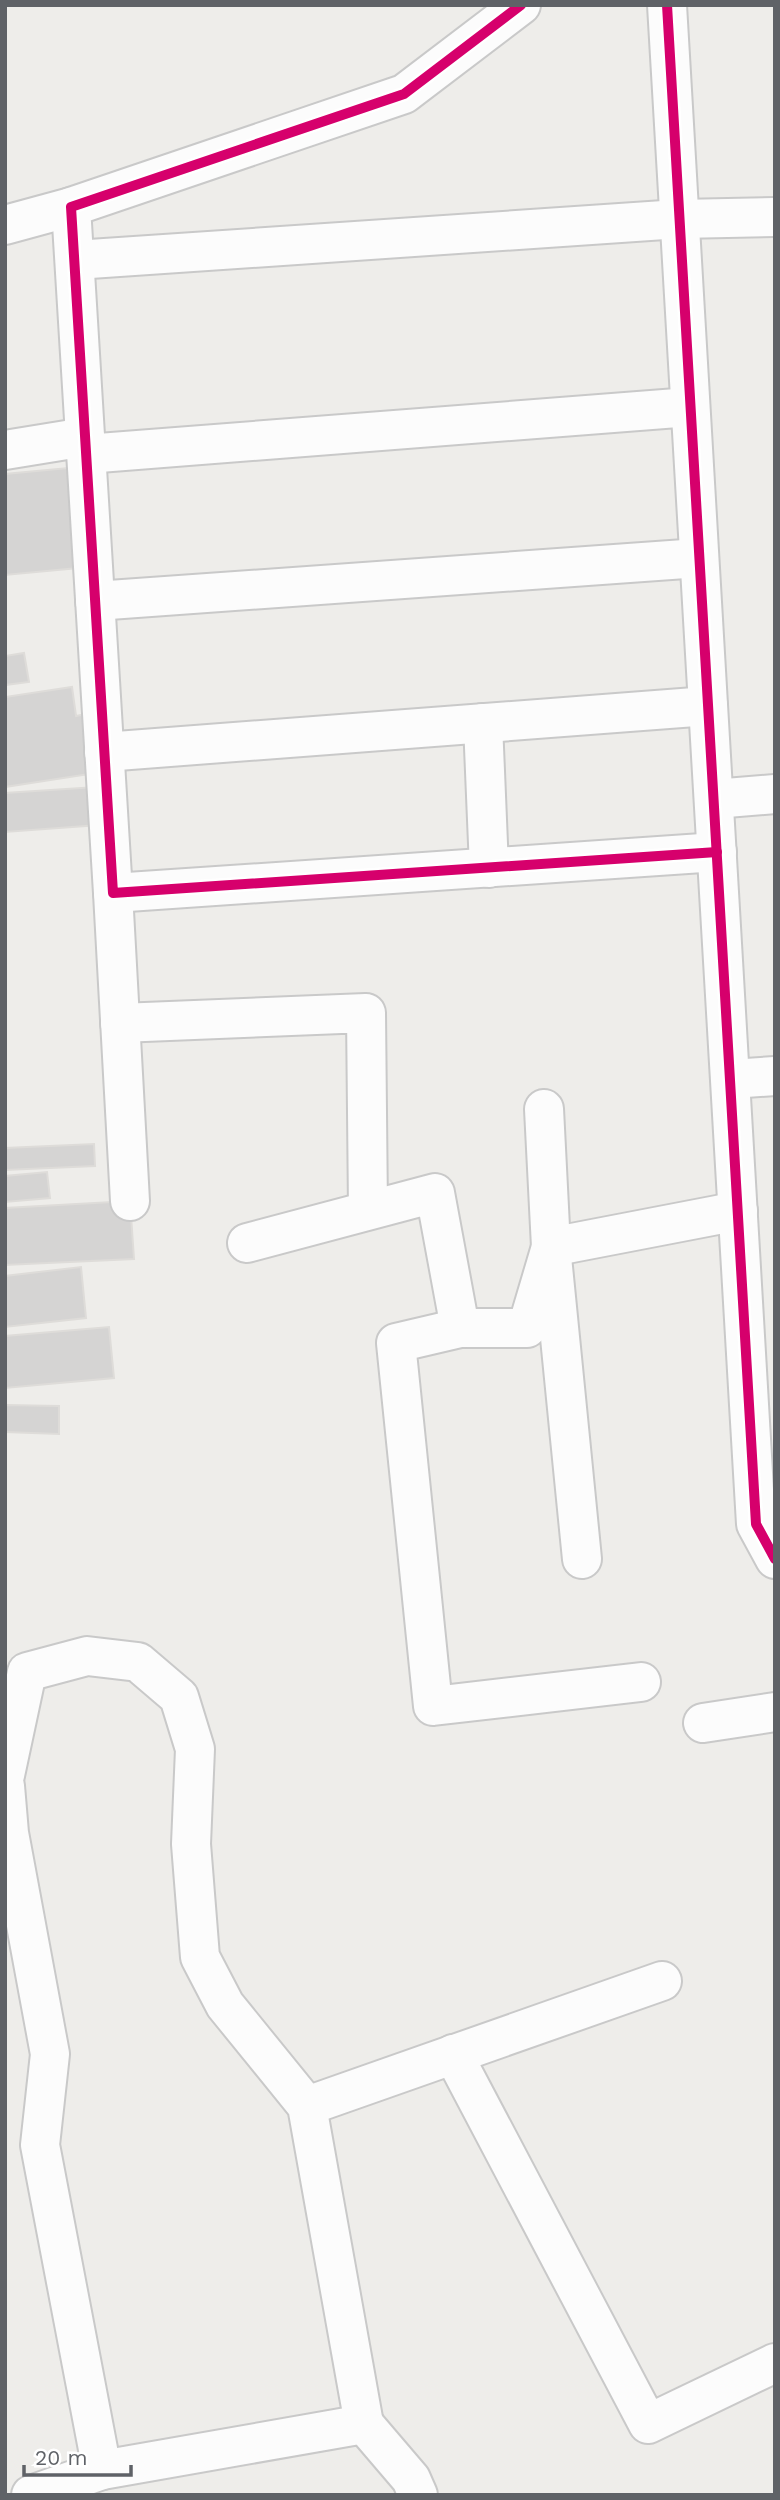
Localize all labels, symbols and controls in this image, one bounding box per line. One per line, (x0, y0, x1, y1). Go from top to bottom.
scale bar (24, 2434, 131, 2478)
text: 20 m (35, 2445, 87, 2470)

